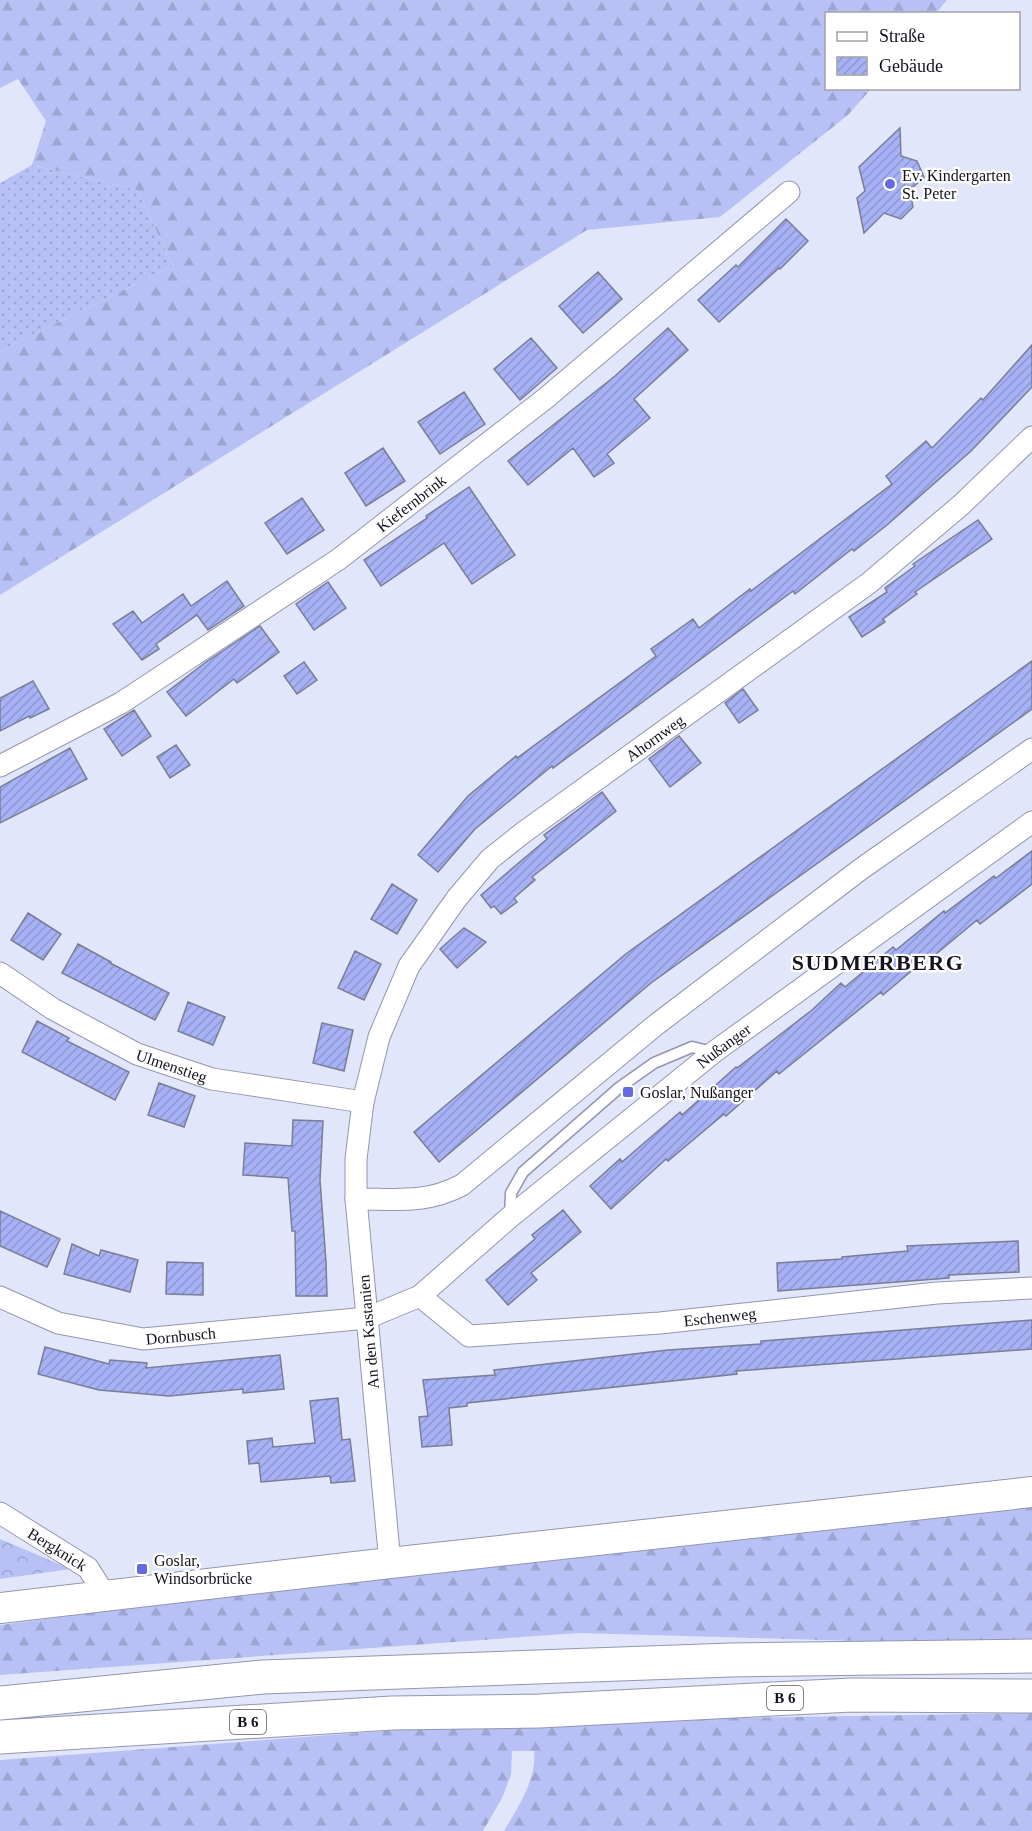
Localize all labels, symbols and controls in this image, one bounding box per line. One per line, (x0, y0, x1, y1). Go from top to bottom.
legend (825, 12, 1020, 90)
text: Straße (879, 26, 925, 46)
text: Gebäude (879, 56, 943, 76)
place label: Ev. Kindergarten St. Peter (902, 167, 1011, 202)
marker: Ev. Kindergarten St. Peter (883, 177, 897, 191)
street label: Kiefernbrink (374, 471, 449, 535)
street label: Ahornweg (623, 711, 688, 765)
district label: SUDMERBERG (792, 950, 964, 975)
street label: Nußanger (693, 1020, 755, 1072)
street label: Ulmenstieg (134, 1046, 209, 1087)
place label: Goslar, Nußanger (640, 1084, 754, 1102)
marker: Goslar, Nußanger (621, 1085, 635, 1099)
street label: An den Kastanien (355, 1274, 382, 1390)
street label: Eschenweg (683, 1305, 757, 1329)
street label: Dornbusch (145, 1324, 217, 1348)
street label: Bergknick (25, 1525, 90, 1574)
place label: Goslar, Windsorbrücke (154, 1552, 252, 1587)
marker: Goslar, Windsorbrücke (135, 1562, 149, 1576)
road number: B 6 (767, 1686, 803, 1710)
road number: B 6 (230, 1710, 266, 1734)

